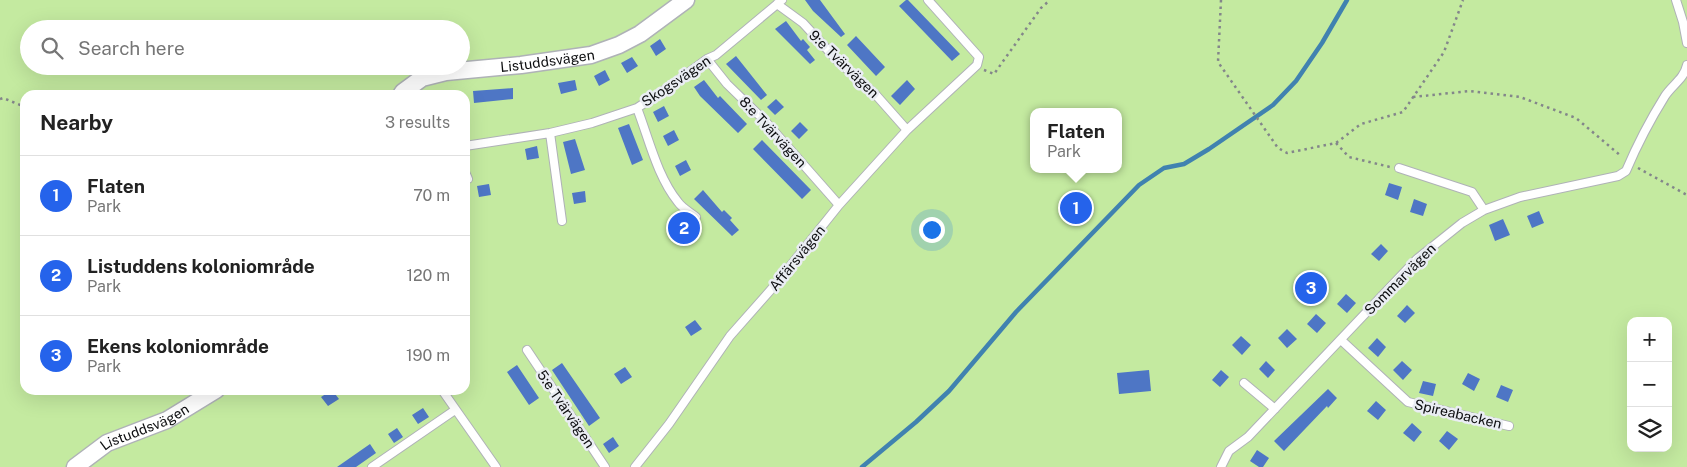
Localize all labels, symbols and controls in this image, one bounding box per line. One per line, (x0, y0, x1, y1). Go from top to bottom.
search box (20, 20, 470, 75)
street label: 9:e Tvärvägen (806, 27, 882, 101)
icon: search (38, 34, 66, 62)
text: Search here (78, 37, 185, 59)
street label: Listuddsvägen (500, 47, 596, 75)
street label: Skogsvägen (639, 52, 713, 110)
street label: 8:e Tvärvägen (736, 93, 810, 171)
popup (1030, 108, 1122, 173)
text: Nearby (40, 110, 113, 135)
text: 3 results (385, 113, 450, 132)
text: Flaten (1047, 120, 1105, 142)
text: Park (1047, 142, 1081, 161)
text: Flaten (87, 175, 145, 197)
text: 1 (53, 186, 59, 205)
text: 70 m (413, 186, 450, 205)
pin: 1 (1060, 189, 1092, 227)
text: Park (87, 197, 121, 216)
pin: 2 (668, 209, 700, 247)
your location (919, 217, 945, 243)
street label: Affärsvägen (766, 222, 828, 294)
street label: Sommarvägen (1361, 240, 1439, 318)
text: Listuddens koloniområde (87, 255, 315, 277)
text: 2 (51, 266, 61, 285)
text: 120 m (406, 266, 450, 285)
pin: 3 (1295, 269, 1327, 307)
text: Park (87, 277, 121, 296)
map controls (1627, 317, 1672, 452)
button: + (1627, 317, 1672, 362)
text: Ekens koloniområde (87, 335, 269, 357)
text: 3 (51, 346, 61, 365)
text: 190 m (406, 346, 450, 365)
text: Park (87, 357, 121, 376)
button: − (1627, 362, 1672, 407)
street label: 5:e Tvärvägen (534, 367, 598, 451)
street label: Spireabacken (1413, 396, 1503, 432)
street label: Listuddsvägen (97, 401, 192, 453)
button: layers (1627, 407, 1672, 452)

